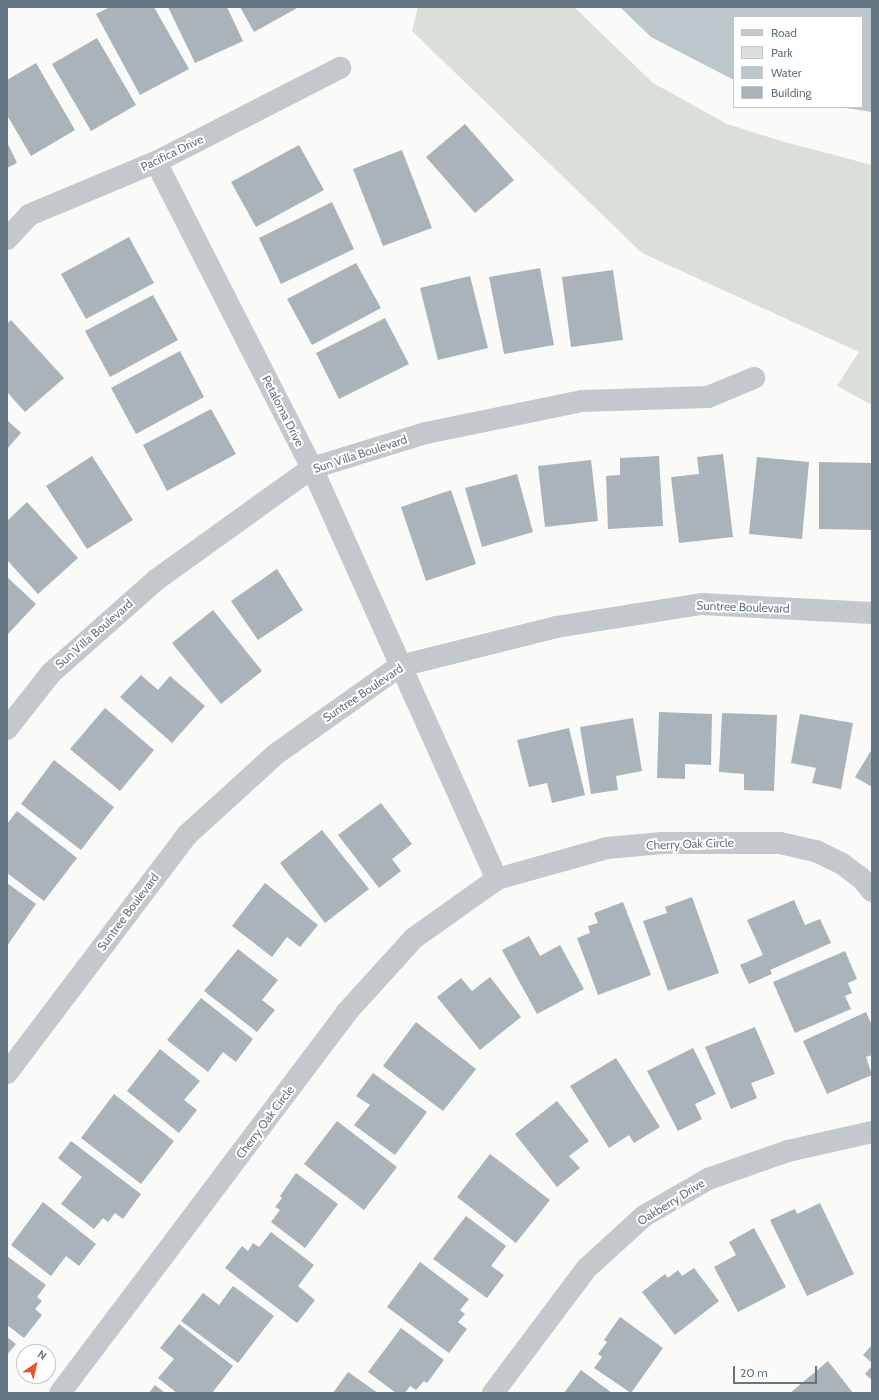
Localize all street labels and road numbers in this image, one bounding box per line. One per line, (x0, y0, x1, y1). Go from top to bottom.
street label: Pacifica Drive (138, 132, 206, 174)
street label: Petaloma Drive (259, 373, 307, 449)
street label: Sun Villa Boulevard (311, 432, 409, 476)
street label: Sun Villa Boulevard (52, 596, 136, 672)
street label: Suntree Boulevard (696, 598, 790, 616)
street label: Suntree Boulevard (320, 661, 406, 725)
street label: Cherry Oak Circle (646, 835, 734, 853)
street label: Suntree Boulevard (94, 870, 162, 954)
street label: Cherry Oak Circle (233, 1083, 297, 1161)
street label: Oakberry Drive (635, 1176, 707, 1228)

